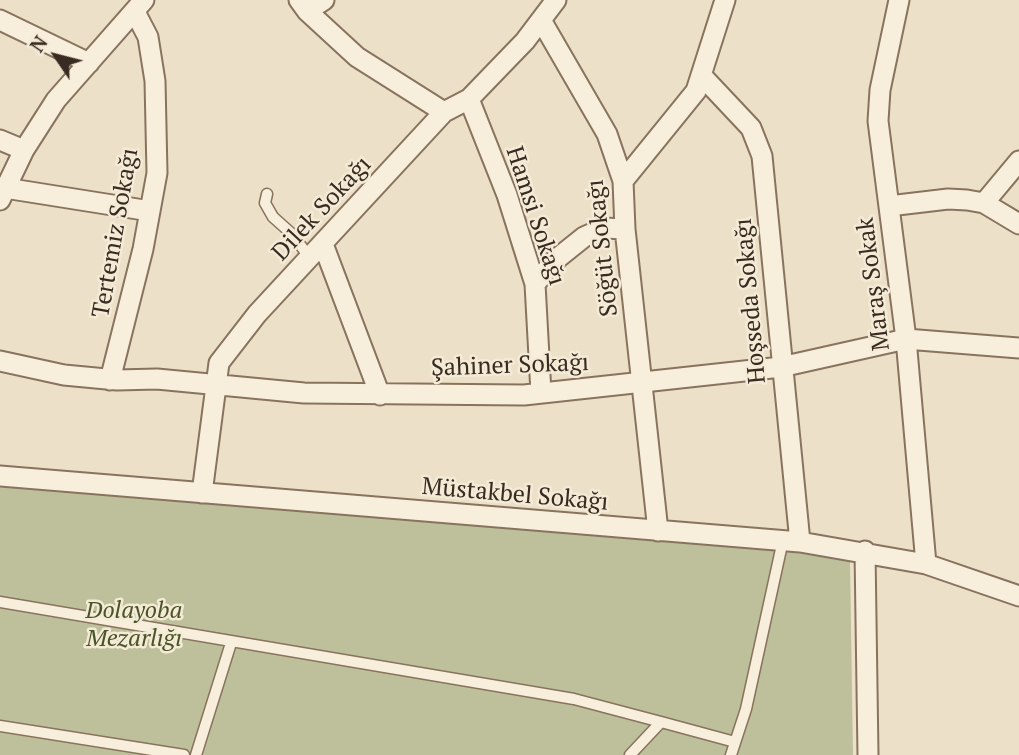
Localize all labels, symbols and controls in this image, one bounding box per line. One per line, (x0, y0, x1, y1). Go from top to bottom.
north arrow (21, 21, 91, 91)
text: N (24, 31, 53, 57)
street label: Hamsi Sokağı (499, 143, 571, 289)
street label: Tertemiz Sokağı (87, 146, 145, 320)
street label: Dilek Sokağı (266, 151, 378, 267)
street label: Söğüt Sokağı (581, 178, 625, 318)
street label: Maraş Sokak (852, 216, 896, 352)
street label: Hoşseda Sokağı (729, 217, 773, 385)
street label: Şahiner Sokağı (430, 349, 590, 383)
street label: Müstakbel Sokağı (421, 473, 609, 517)
park label: Dolayoba Mezarlığı (86, 597, 182, 653)

